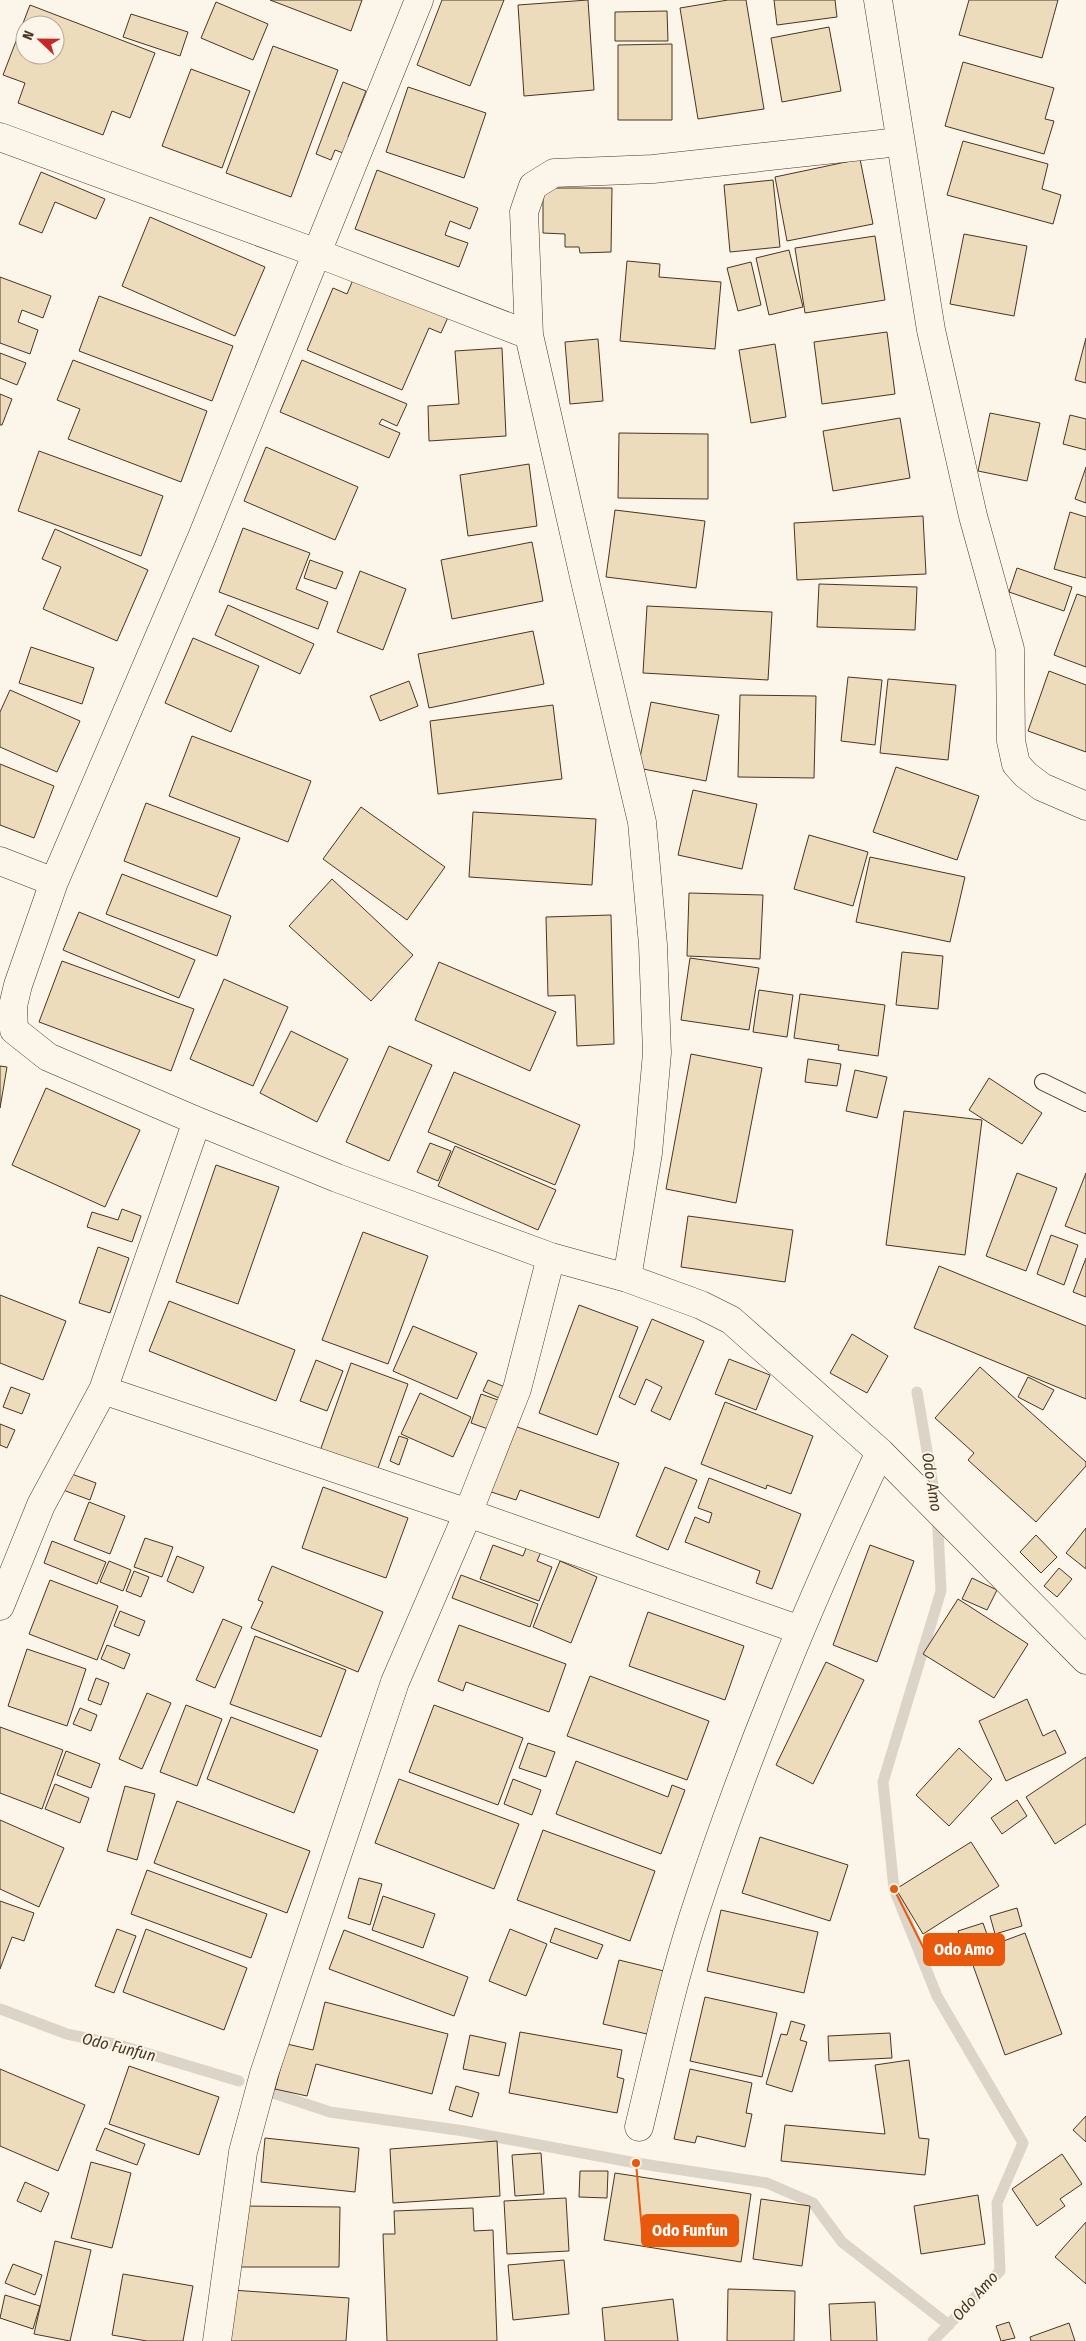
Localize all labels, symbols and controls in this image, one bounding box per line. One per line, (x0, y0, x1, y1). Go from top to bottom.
north arrow (15, 15, 65, 65)
text: N (19, 28, 38, 42)
water label: Odo Amo (918, 1451, 946, 1513)
callout: Odo Amo (924, 1934, 1004, 1965)
text: Odo Amo (934, 1940, 995, 1959)
water label: Odo Funfun (80, 2029, 158, 2065)
callout: Odo Funfun (642, 2215, 738, 2246)
text: Odo Funfun (652, 2221, 728, 2240)
water label: Odo Amo (948, 2268, 1002, 2324)

